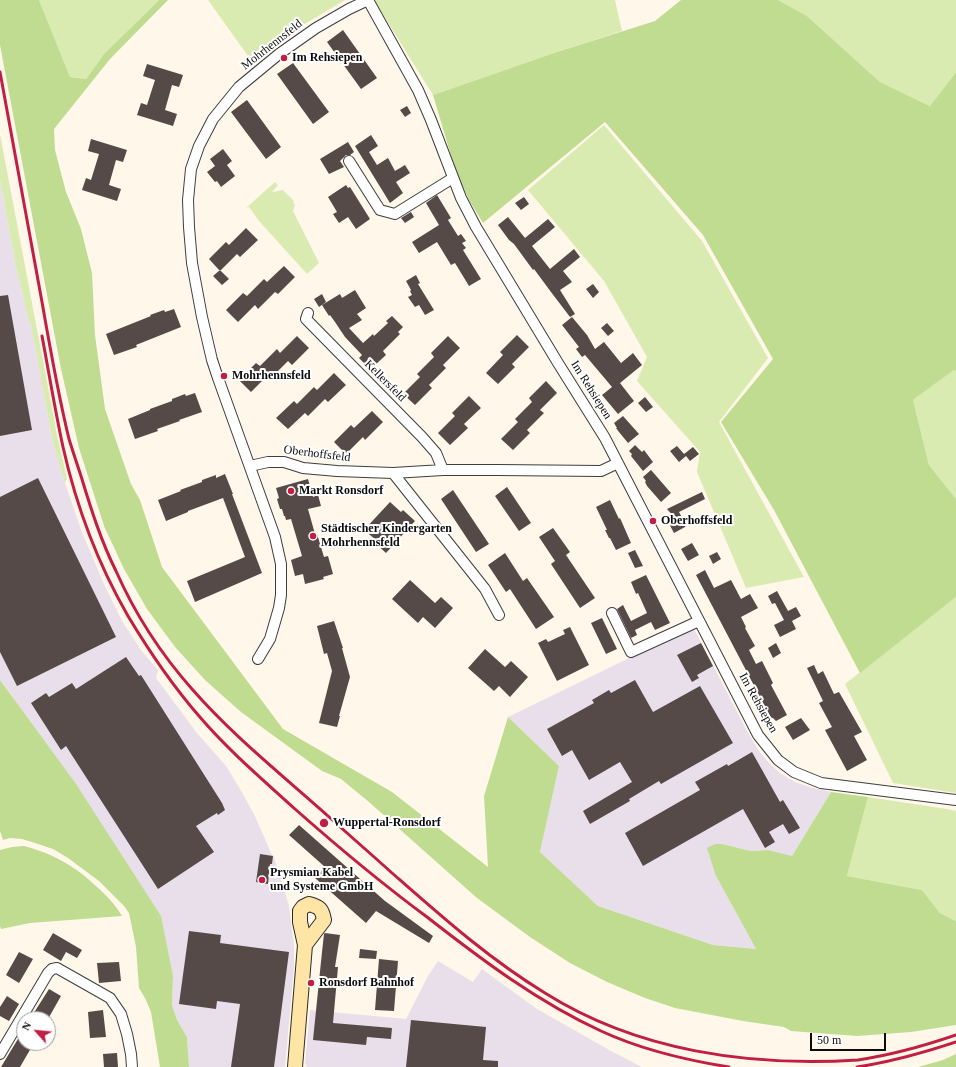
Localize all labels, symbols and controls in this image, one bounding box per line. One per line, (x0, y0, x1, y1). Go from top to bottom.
street label: Mohrhennsfeld (239, 17, 305, 73)
place label: Im Rehsiepen (292, 51, 362, 65)
marker: Im Rehsiepen (279, 53, 289, 63)
street label: Kellersfeld (361, 357, 409, 405)
street label: Im Rehsiepen (567, 358, 615, 422)
place label: Mohrhennsfeld (232, 369, 311, 383)
marker: Mohrhennsfeld (219, 371, 229, 381)
street label: Oberhoffsfeld (283, 443, 351, 465)
place label: Markt Ronsdorf (299, 484, 383, 498)
marker: Markt Ronsdorf (286, 486, 296, 496)
place label: Oberhoffsfeld (661, 514, 732, 528)
marker: Oberhoffsfeld (648, 516, 658, 526)
place label: Städtischer Kindergarten Mohrhennsfeld (321, 522, 452, 550)
marker: Städtischer Kindergarten Mohrhennsfeld (308, 531, 318, 541)
street label: Im Rehsiepen (736, 671, 780, 735)
place label: Wuppertal-Ronsdorf (333, 816, 441, 830)
marker: Wuppertal-Ronsdorf (318, 817, 330, 829)
place label: Prysmian Kabel und Systeme GmbH (270, 866, 373, 894)
marker: Prysmian Kabel und Systeme GmbH (257, 875, 267, 885)
place label: Ronsdorf Bahnhof (319, 976, 414, 990)
marker: Ronsdorf Bahnhof (306, 978, 316, 988)
north arrow (16, 1011, 56, 1051)
text: N (19, 1020, 33, 1032)
scale bar (812, 1025, 888, 1051)
text: 50 m (817, 1033, 841, 1047)

